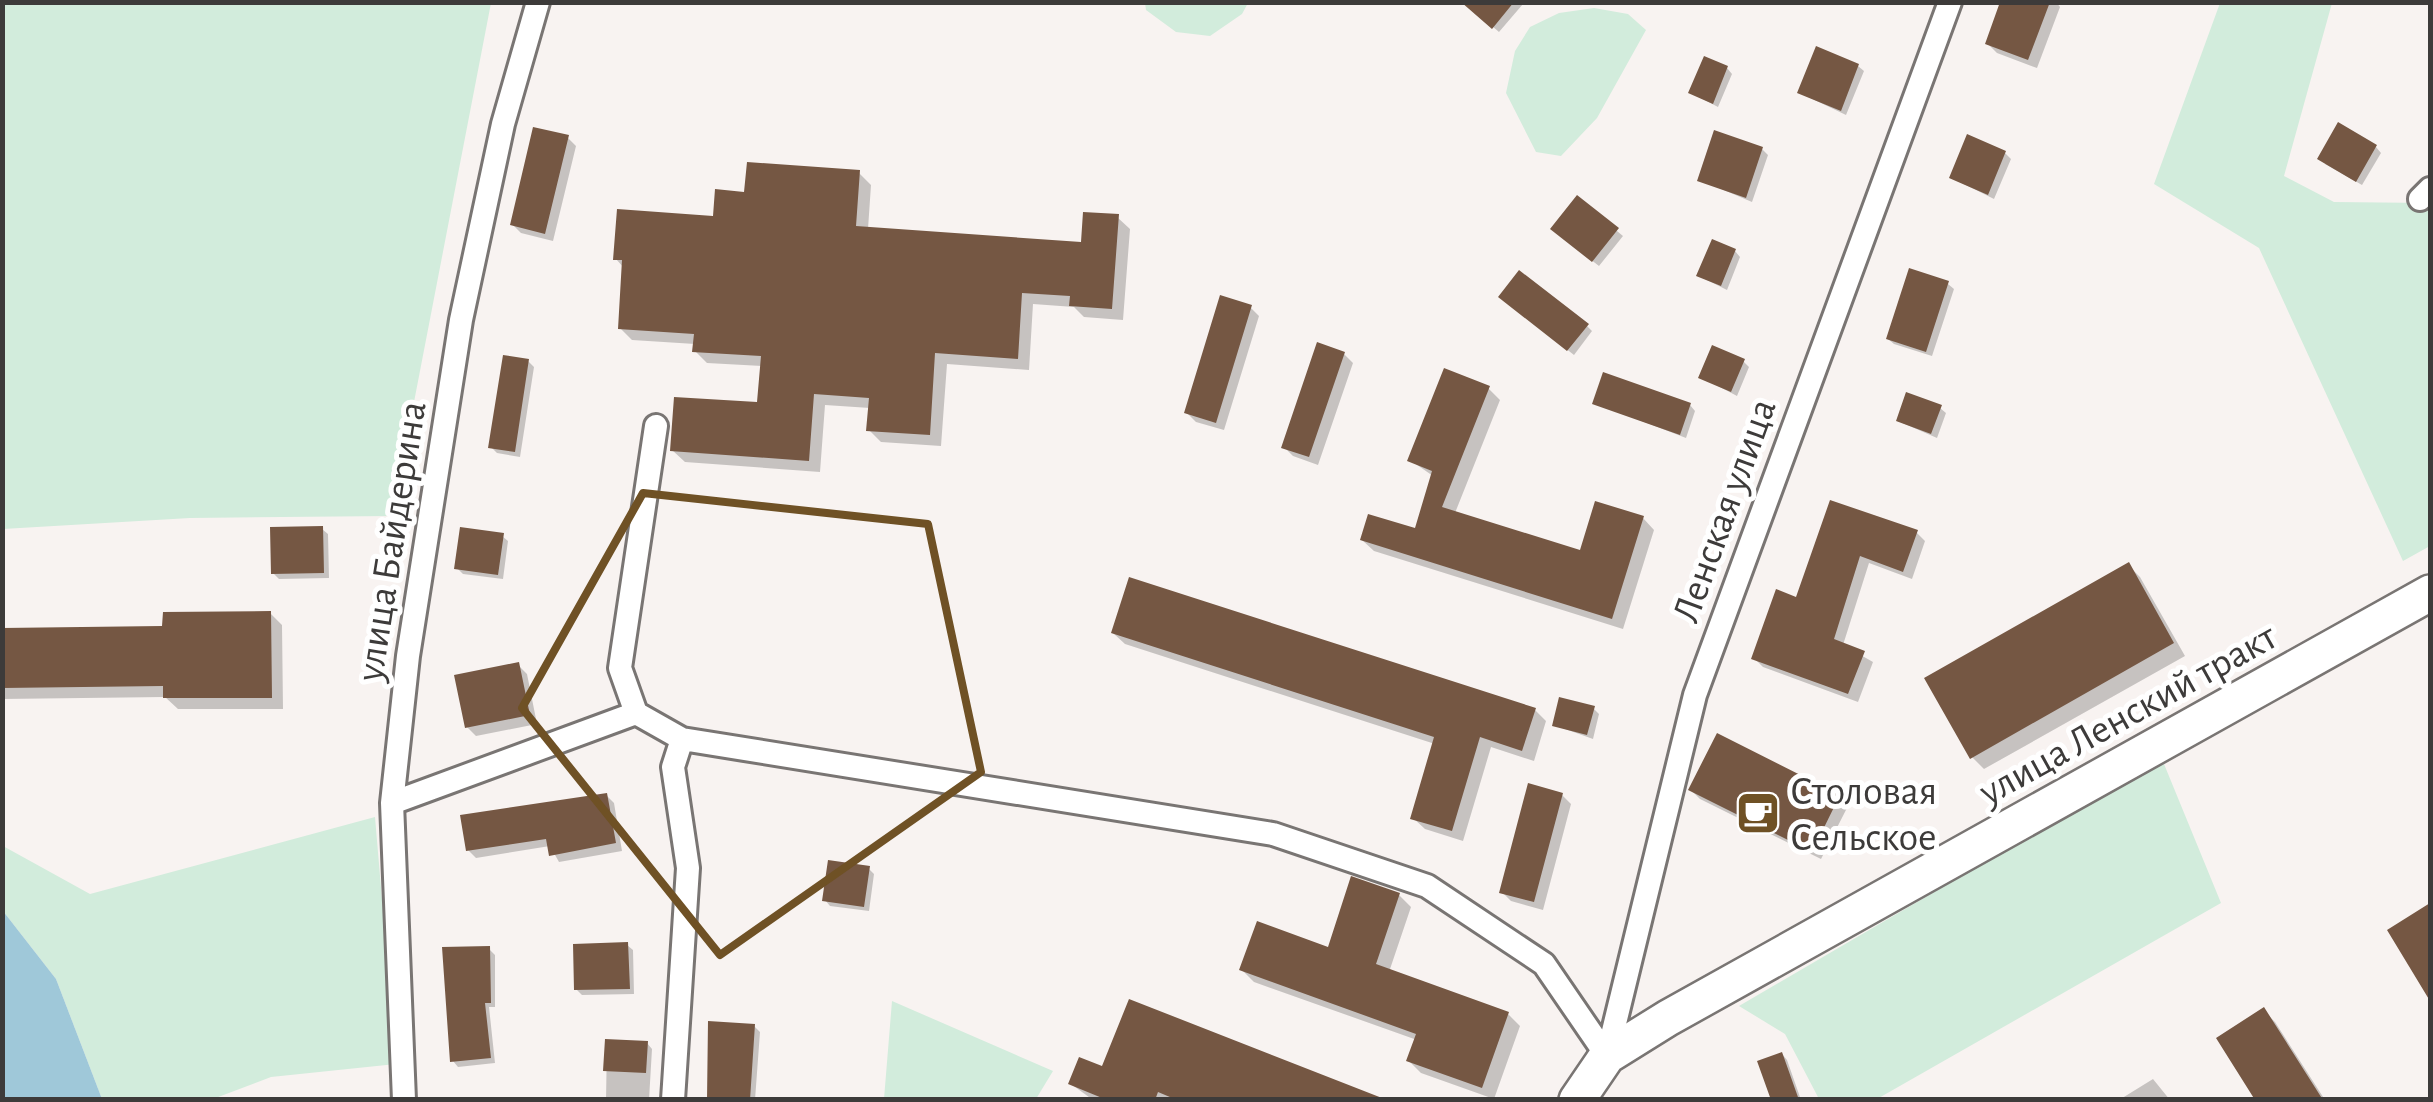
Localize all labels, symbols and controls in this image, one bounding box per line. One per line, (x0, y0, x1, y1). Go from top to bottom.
street label: Ленская улица (1666, 394, 1784, 628)
street label: улица Байдерина (350, 399, 434, 685)
street label: улица Ленский тракт (1972, 616, 2284, 813)
place label: Столовая Сельское (1790, 772, 1937, 858)
cafe icon: Столовая Сельское (1735, 790, 1781, 836)

